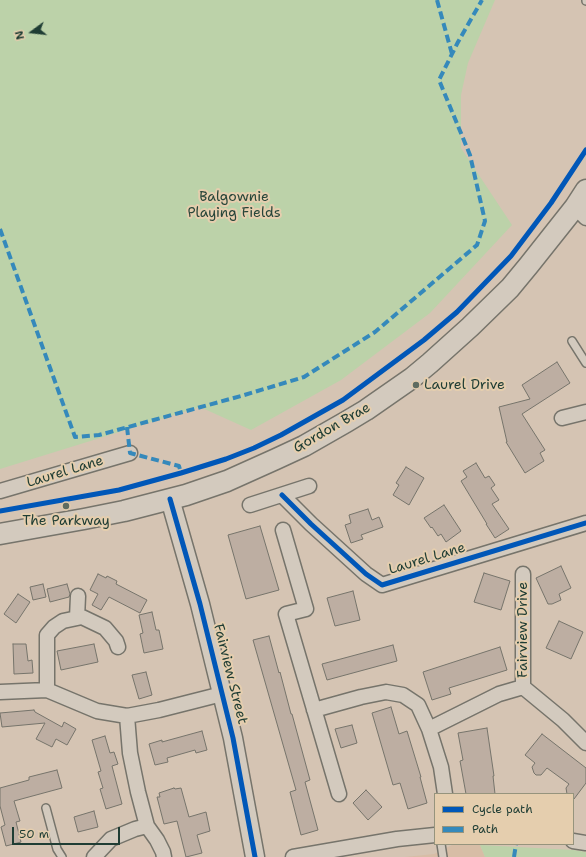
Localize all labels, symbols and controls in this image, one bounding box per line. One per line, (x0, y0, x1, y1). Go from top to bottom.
north arrow (12, 12, 52, 52)
text: N (12, 29, 28, 41)
park label: Balgownie Playing Fields (187, 189, 281, 222)
place label: Laurel Drive (424, 377, 505, 393)
marker: Laurel Drive (411, 380, 421, 390)
street label: Gordon Brae (291, 399, 373, 457)
street label: Laurel Lane (25, 452, 105, 492)
marker: The Parkway (61, 501, 71, 511)
place label: The Parkway (22, 513, 110, 529)
street label: Laurel Lane (387, 539, 467, 579)
street label: Fairview Drive (515, 582, 531, 678)
street label: Fairview Street (209, 622, 251, 726)
legend (434, 793, 574, 845)
text: Cycle path (472, 801, 533, 817)
scale bar (14, 819, 122, 845)
text: Path (472, 821, 498, 837)
text: 50 m (19, 826, 49, 842)

